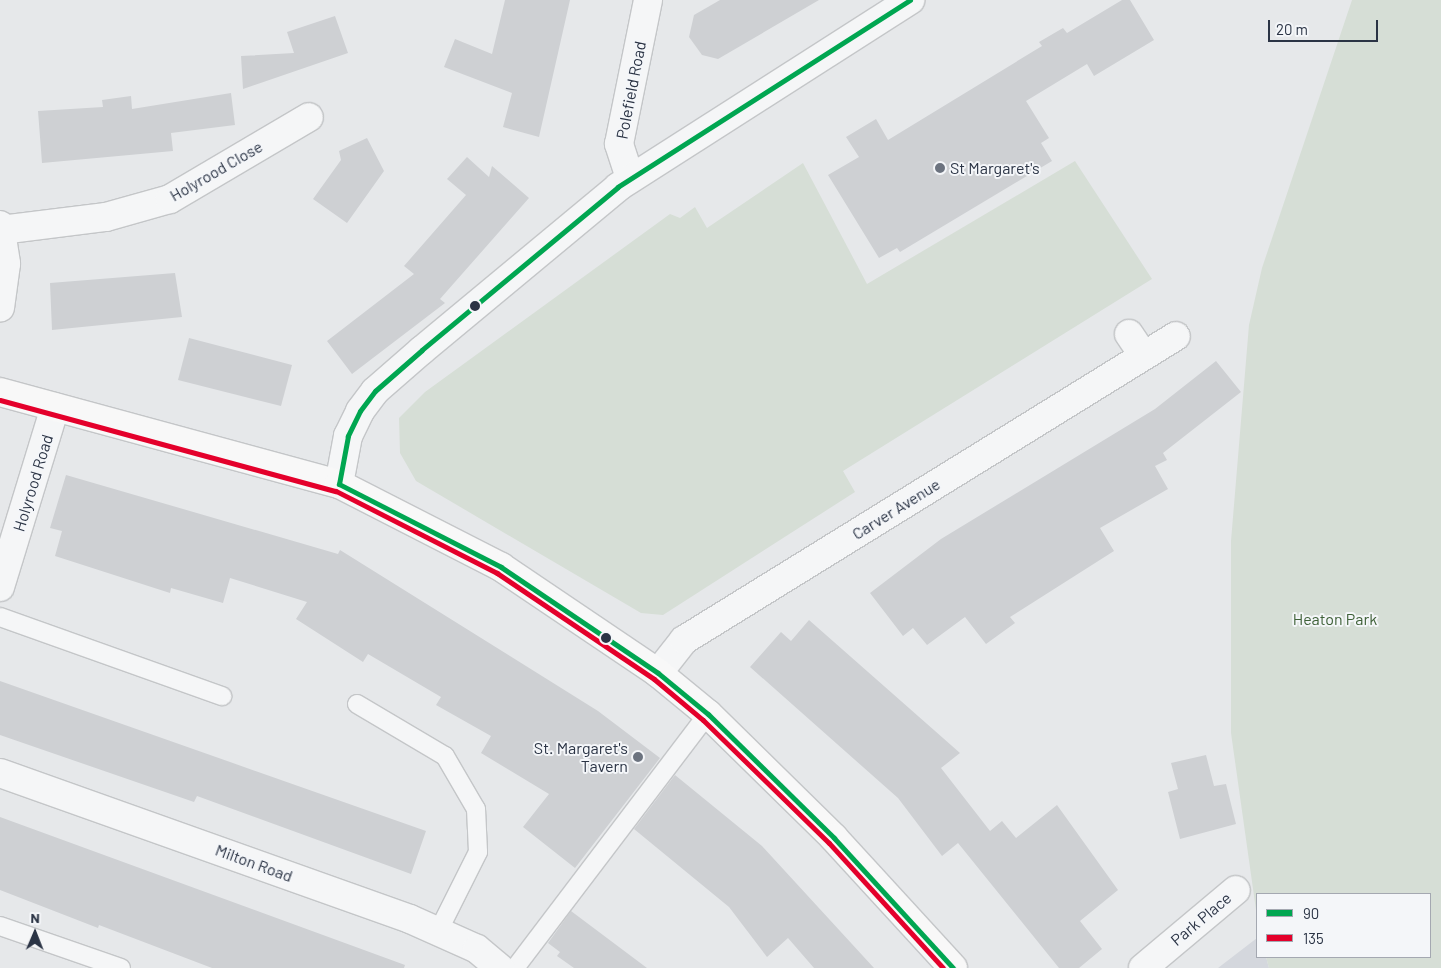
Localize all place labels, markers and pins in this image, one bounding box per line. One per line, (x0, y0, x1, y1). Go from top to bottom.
place label: St Margaret's (950, 158, 1040, 178)
marker: St Margaret's (934, 162, 946, 174)
unlabelled marker (470, 301, 480, 311)
unlabelled marker (601, 633, 611, 643)
place label: St. Margaret's Tavern (534, 738, 628, 776)
marker: St. Margaret's Tavern (632, 751, 644, 763)

